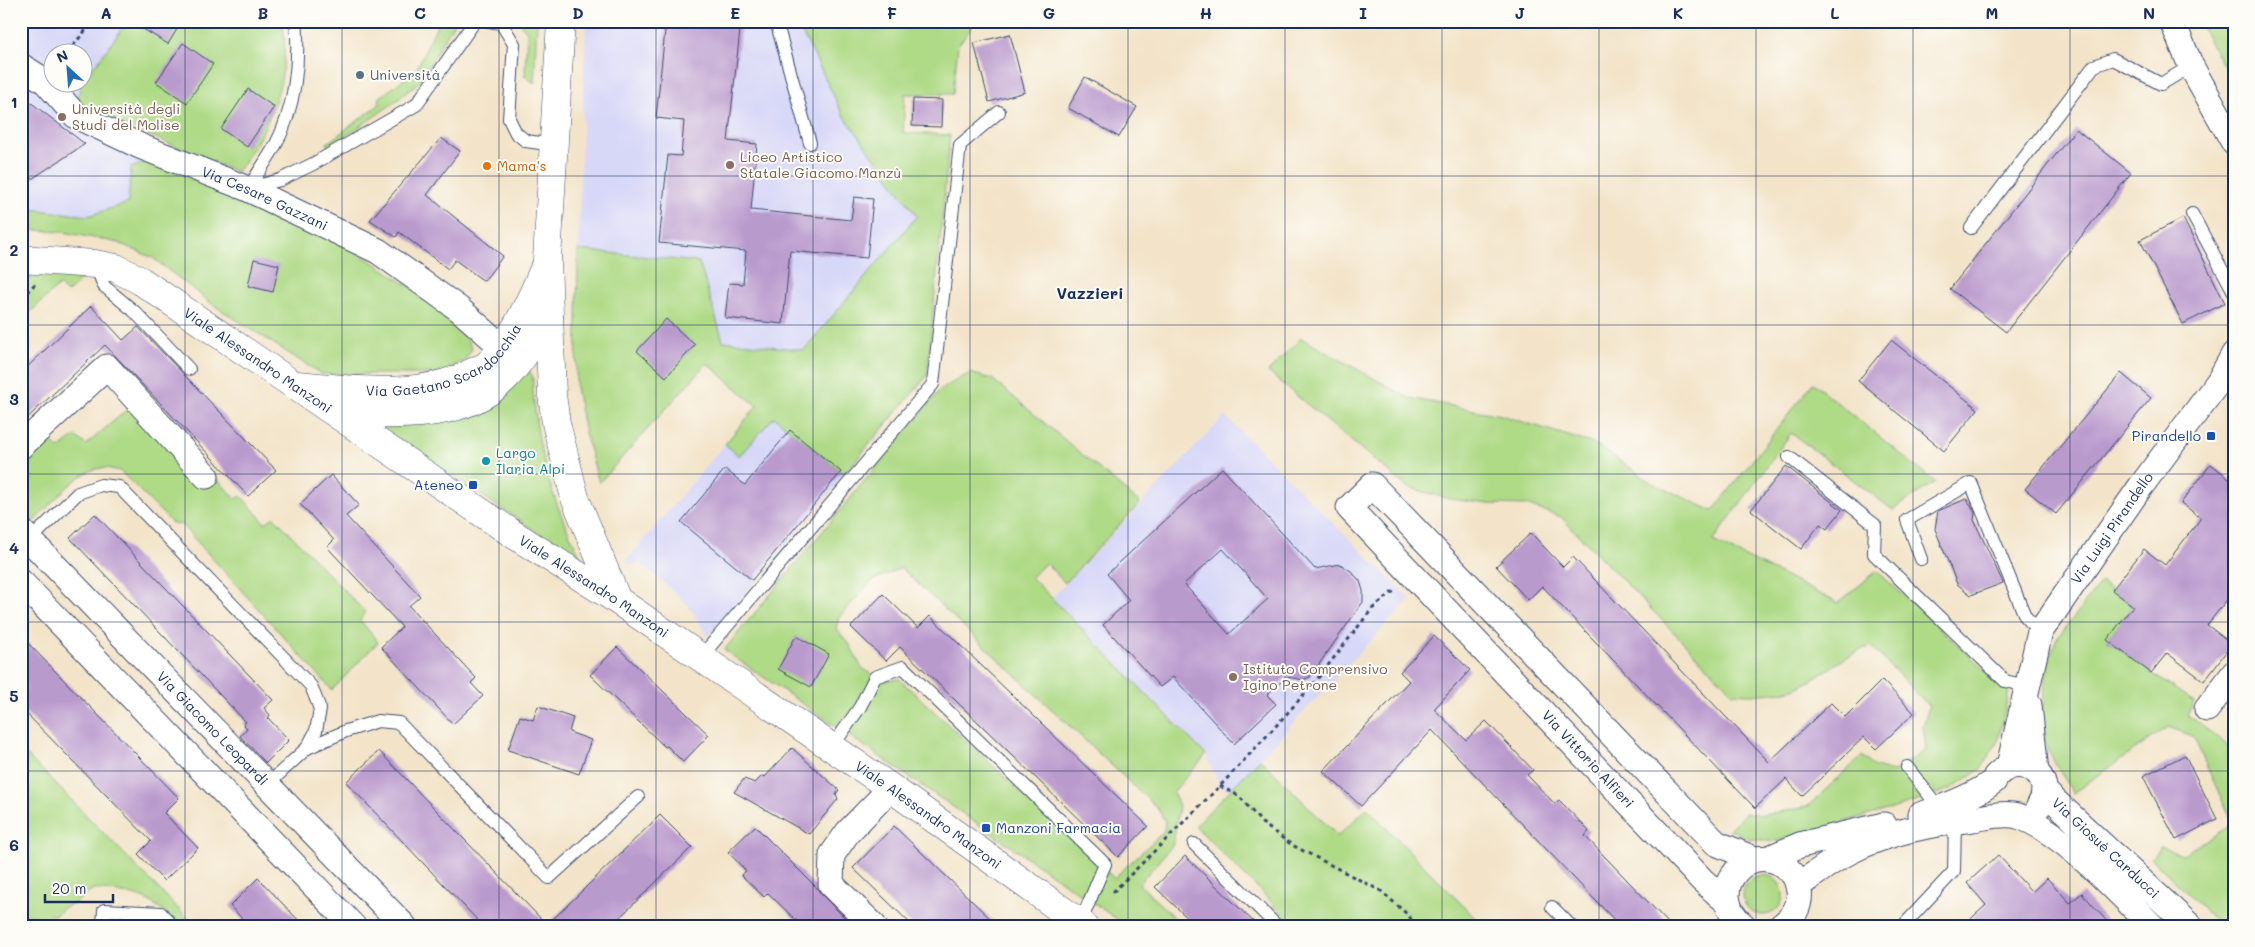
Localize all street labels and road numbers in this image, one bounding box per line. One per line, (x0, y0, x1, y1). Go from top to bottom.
street label: Via Cesare Gazzani (199, 162, 331, 235)
street label: Viale Alessandro Manzoni (180, 303, 336, 417)
street label: Via Gaetano Scardocchia (365, 320, 525, 400)
street label: Via Luigi Pirandello (2066, 468, 2157, 587)
street label: Viale Alessandro Manzoni (516, 530, 673, 642)
street label: Via Giacomo Leopardi (153, 667, 273, 789)
street label: Via Vittorio Alfieri (1538, 706, 1639, 812)
street label: Viale Alessandro Manzoni (852, 756, 1005, 873)
street label: Via Giosuè Carducci (2048, 793, 2164, 902)

